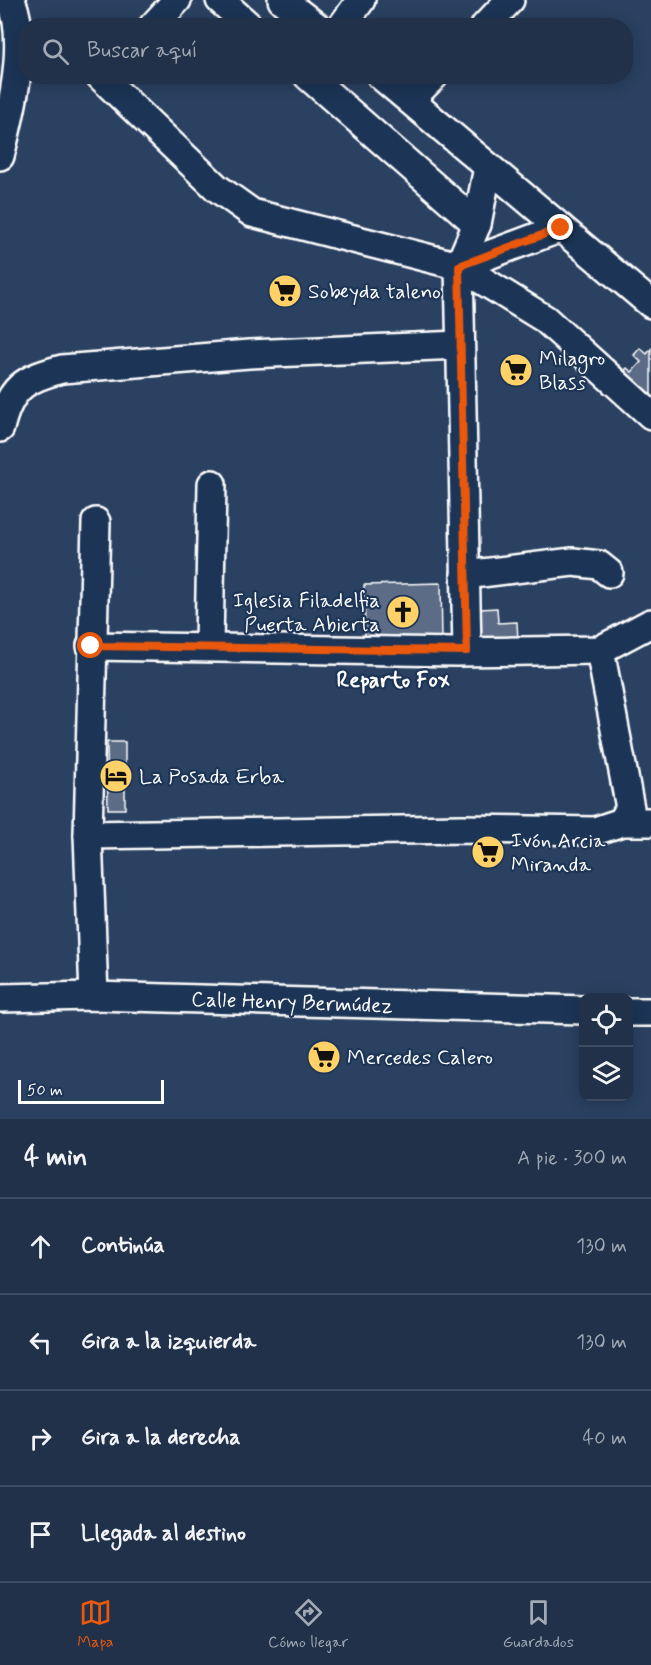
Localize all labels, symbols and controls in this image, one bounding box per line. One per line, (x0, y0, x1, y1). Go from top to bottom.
search box (18, 18, 633, 84)
icon: search (39, 35, 72, 68)
text: Buscar aquí (87, 37, 198, 65)
route end (547, 214, 573, 240)
supermarket icon: Sobeyda taleno (267, 273, 303, 309)
place label: Sobeyda taleno (308, 278, 441, 306)
place label: Milagro Blass (539, 345, 605, 397)
supermarket icon: Milagro Blass (498, 352, 534, 388)
place label: Iglesia Filadelfia Puerta Abierta (233, 587, 380, 639)
church icon: Iglesia Filadelfia Puerta Abierta (385, 594, 421, 630)
route start (77, 632, 103, 658)
district label: Reparto Fox (336, 667, 450, 695)
hotel icon: La Posada Erba (98, 758, 134, 794)
place label: La Posada Erba (139, 763, 284, 791)
place label: Ivón Arcia Miranda (511, 827, 606, 879)
supermarket icon: Ivón Arcia Miranda (470, 834, 506, 870)
street label: Calle Henry Bermúdez (191, 985, 393, 1021)
map controls (579, 993, 633, 1101)
button: locate (579, 993, 633, 1047)
supermarket icon: Mercedes Calero (306, 1039, 342, 1075)
place label: Mercedes Calero (347, 1044, 493, 1072)
button: layers (579, 1047, 633, 1101)
scale bar (18, 1077, 164, 1104)
text: 50 m (27, 1080, 63, 1101)
text: 4 min (24, 1141, 87, 1175)
text: A pie · 300 m (517, 1145, 627, 1172)
icon: ahead (24, 1230, 57, 1263)
text: Continúa (81, 1232, 165, 1260)
text: 130 m (576, 1233, 627, 1260)
icon: left (24, 1326, 57, 1359)
text: Gira a la izquierda (81, 1328, 256, 1356)
text: 130 m (576, 1329, 627, 1356)
icon: right (24, 1422, 57, 1455)
text: Gira a la derecha (81, 1424, 241, 1452)
text: 40 m (583, 1425, 627, 1452)
icon: arrive (24, 1518, 57, 1551)
text: Llegada al destino (81, 1520, 246, 1548)
tab: Mapa (77, 1596, 114, 1653)
tab: Cómo llegar (268, 1596, 348, 1653)
tab: Guardados (503, 1596, 574, 1653)

